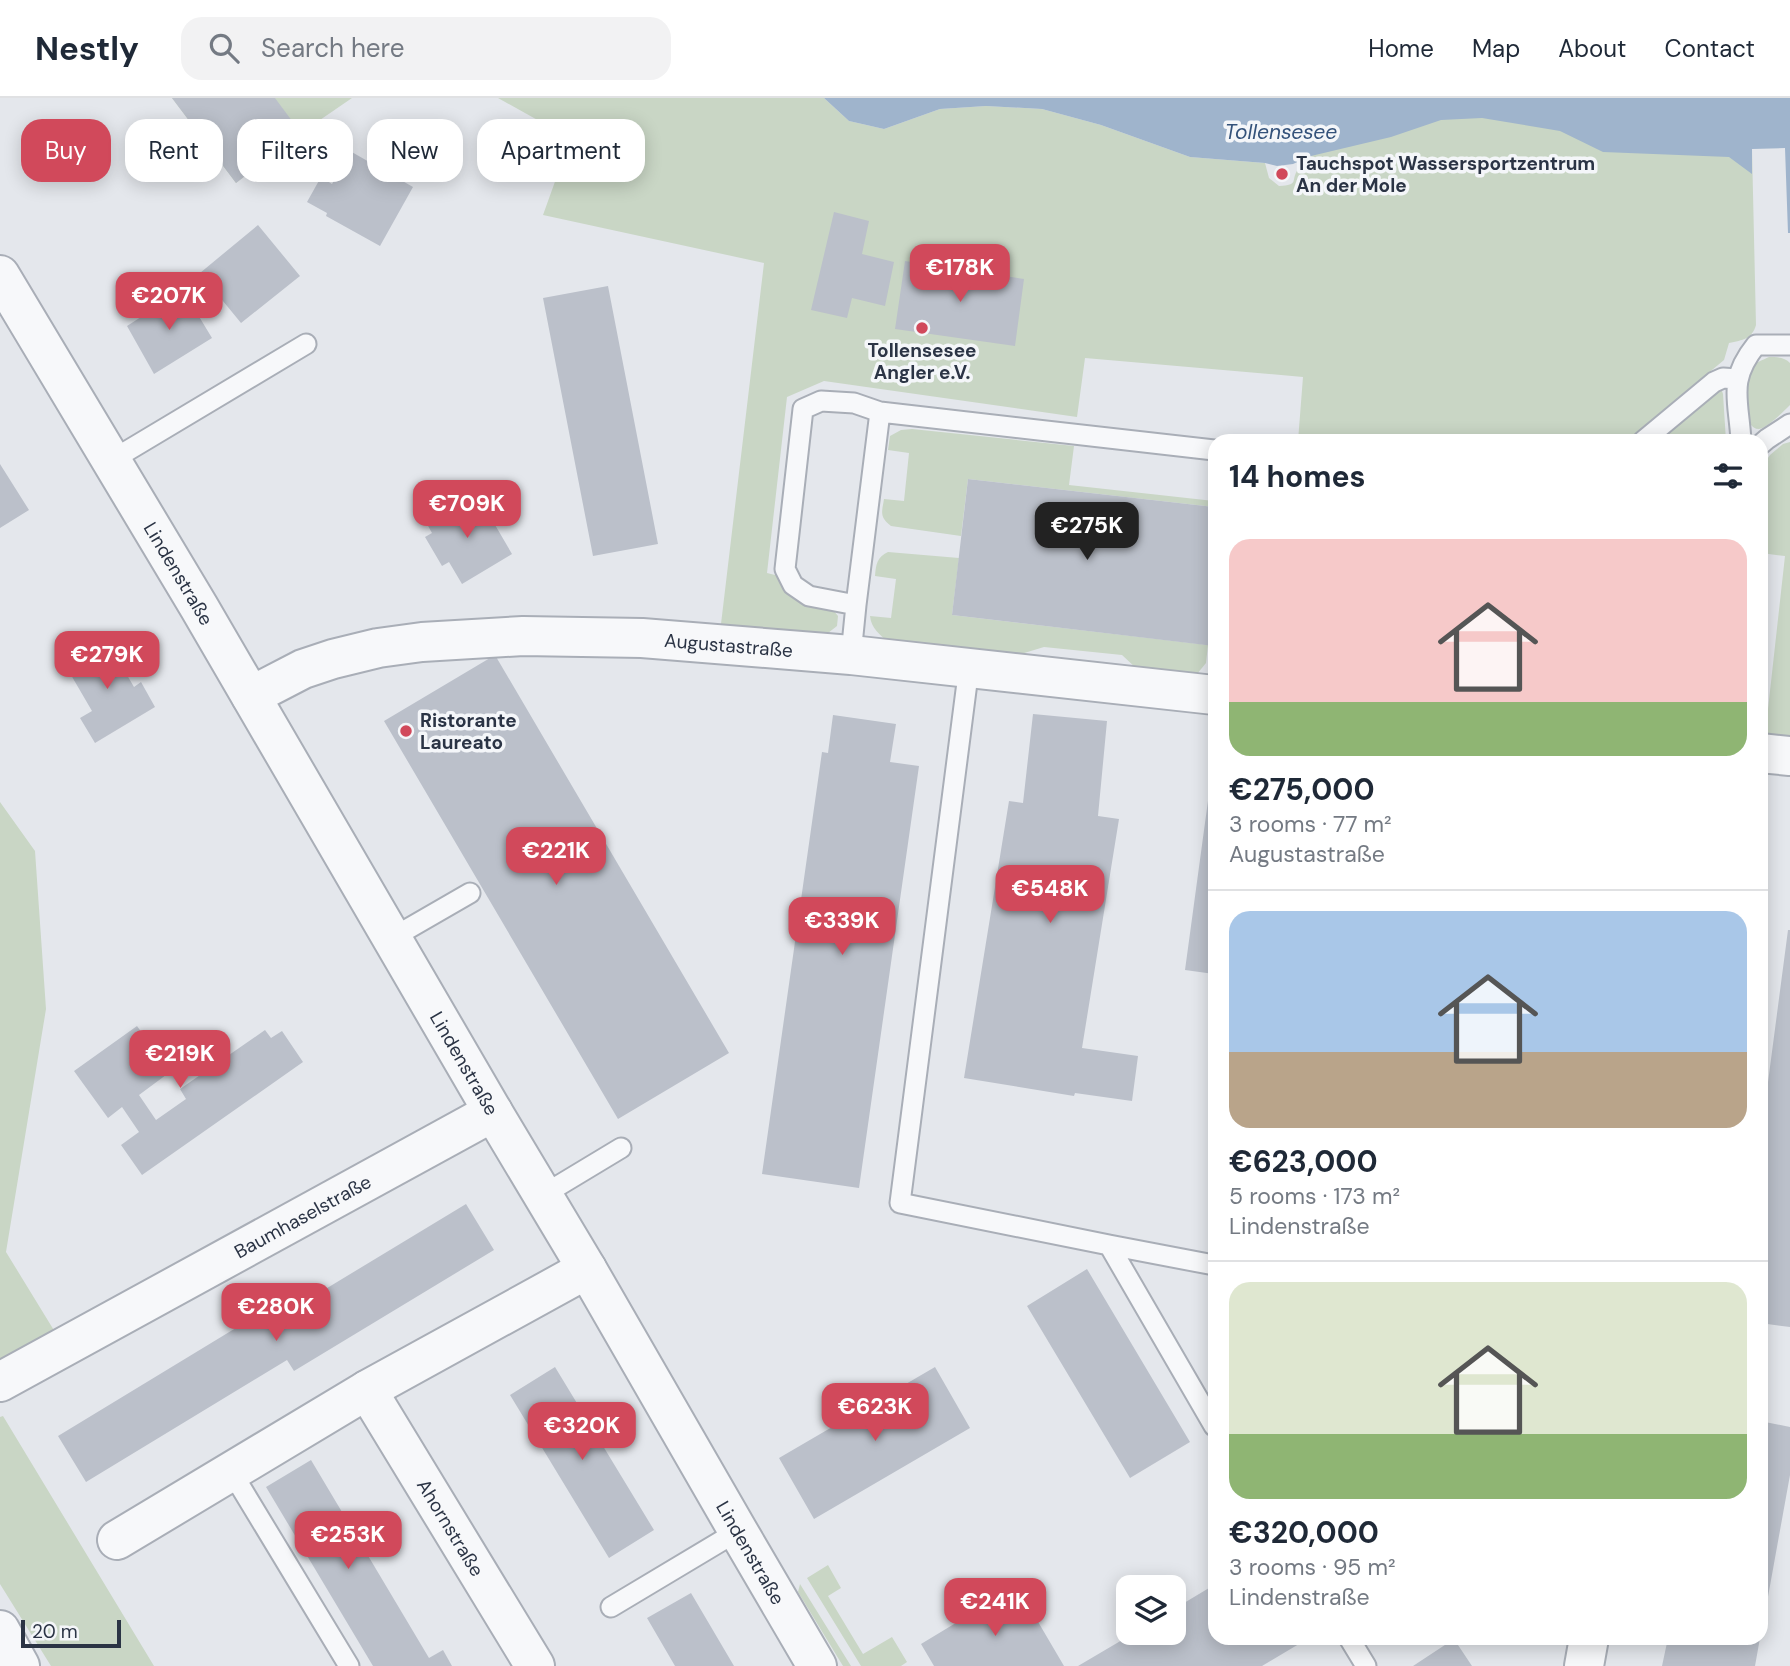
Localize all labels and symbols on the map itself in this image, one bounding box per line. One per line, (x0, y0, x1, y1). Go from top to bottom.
water label: Tollensesee (1225, 118, 1337, 146)
place label: Tauchspot Wassersportzentrum An der Mole (1296, 151, 1595, 198)
marker: Tauchspot Wassersportzentrum An der Mole (1274, 166, 1290, 182)
pin: €178K (911, 244, 1009, 304)
pin: €207K (120, 272, 218, 332)
marker: Tollensesee Angler e.V. (914, 320, 930, 336)
place label: Tollensesee Angler e.V. (867, 338, 977, 385)
pin: €709K (418, 480, 516, 540)
pin: €275K (1038, 503, 1136, 562)
street label: Lindenstraße (138, 517, 219, 630)
street label: Augustastraße (663, 627, 794, 663)
pin: €279K (58, 632, 156, 691)
place label: Ristorante Laureato (420, 708, 517, 755)
marker: Ristorante Laureato (398, 723, 414, 739)
pin: €221K (507, 828, 605, 887)
pin: €548K (1001, 866, 1099, 925)
pin: €339K (793, 898, 891, 957)
street label: Lindenstraße (425, 1007, 505, 1120)
pin: €219K (131, 1030, 229, 1090)
street label: Baumhaselstraße (230, 1169, 376, 1264)
pin: €280K (227, 1284, 325, 1343)
pin: €623K (826, 1384, 924, 1443)
pin: €320K (533, 1402, 631, 1462)
street label: Ahornstraße (411, 1474, 490, 1581)
street label: Lindenstraße (711, 1496, 791, 1609)
pin: €253K (299, 1512, 397, 1571)
pin: €241K (946, 1578, 1044, 1638)
scale bar (21, 1617, 121, 1649)

